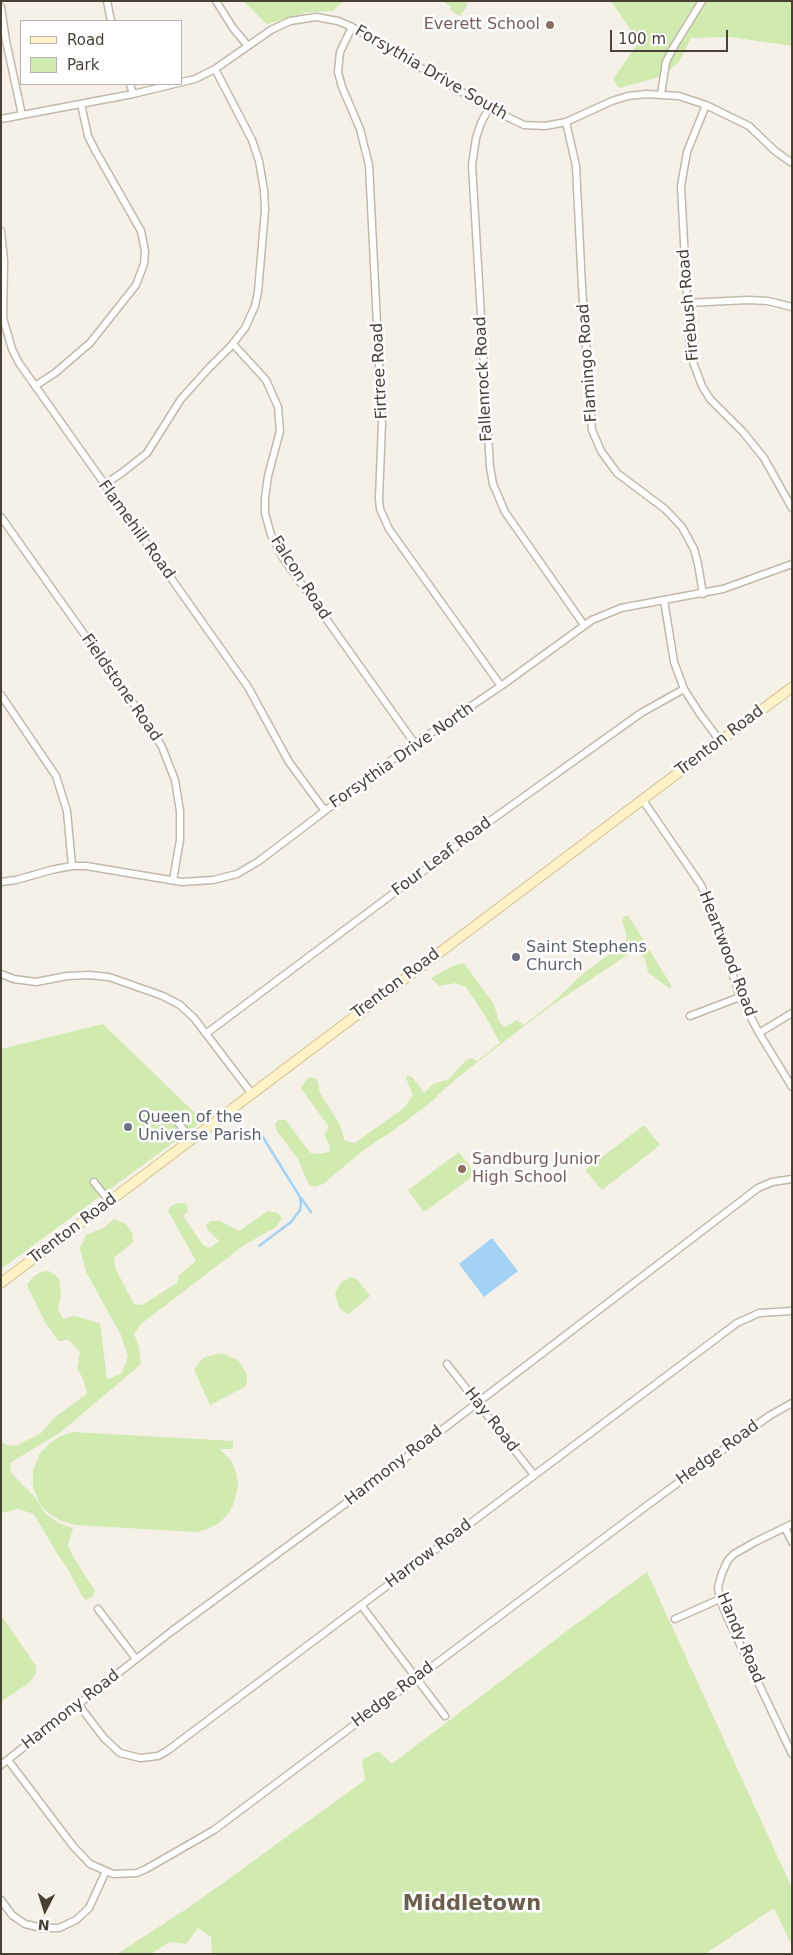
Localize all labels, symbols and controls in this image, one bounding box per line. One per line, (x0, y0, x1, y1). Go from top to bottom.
place label: Everett School (424, 15, 540, 35)
marker: Everett School (544, 19, 556, 31)
legend (20, 20, 182, 85)
scale bar (613, 20, 730, 52)
street label: Forsythia Drive South (351, 21, 511, 125)
text: 100 m (618, 30, 666, 48)
text: Road (67, 31, 105, 49)
text: Park (67, 56, 99, 74)
street label: Firebush Road (675, 248, 703, 362)
street label: Flamingo Road (574, 303, 602, 423)
street label: Fallenrock Road (471, 316, 497, 442)
street label: Firtree Road (368, 322, 392, 420)
street label: Flamehill Road (94, 477, 178, 583)
street label: Falcon Road (266, 533, 334, 623)
street label: Fieldstone Road (77, 631, 165, 745)
street label: Forsythia Drive North (326, 699, 478, 813)
street label: Trenton Road (672, 702, 768, 780)
street label: Four Leaf Road (389, 813, 495, 901)
street label: Heartwood Road (694, 889, 760, 1019)
place label: Saint Stephens Church (526, 938, 647, 976)
street label: Trenton Road (348, 945, 444, 1023)
marker: Saint Stephens Church (510, 951, 522, 963)
place label: Queen of the Universe Parish (138, 1108, 262, 1146)
marker: Queen of the Universe Parish (122, 1121, 134, 1133)
place label: Sandburg Junior High School (472, 1150, 600, 1188)
marker: Sandburg Junior High School (456, 1163, 468, 1175)
street label: Trenton Road (25, 1190, 121, 1268)
street label: Hay Road (460, 1384, 522, 1456)
street label: Hedge Road (673, 1417, 763, 1489)
street label: Harmony Road (341, 1422, 447, 1510)
street label: Harrow Road (382, 1515, 476, 1593)
street label: Handy Road (712, 1590, 768, 1686)
street label: Hedge Road (348, 1658, 438, 1732)
street label: Harmony Road (18, 1666, 124, 1754)
north arrow (20, 1885, 70, 1935)
district label: Middletown (403, 1892, 541, 1918)
text: N (37, 1916, 50, 1933)

